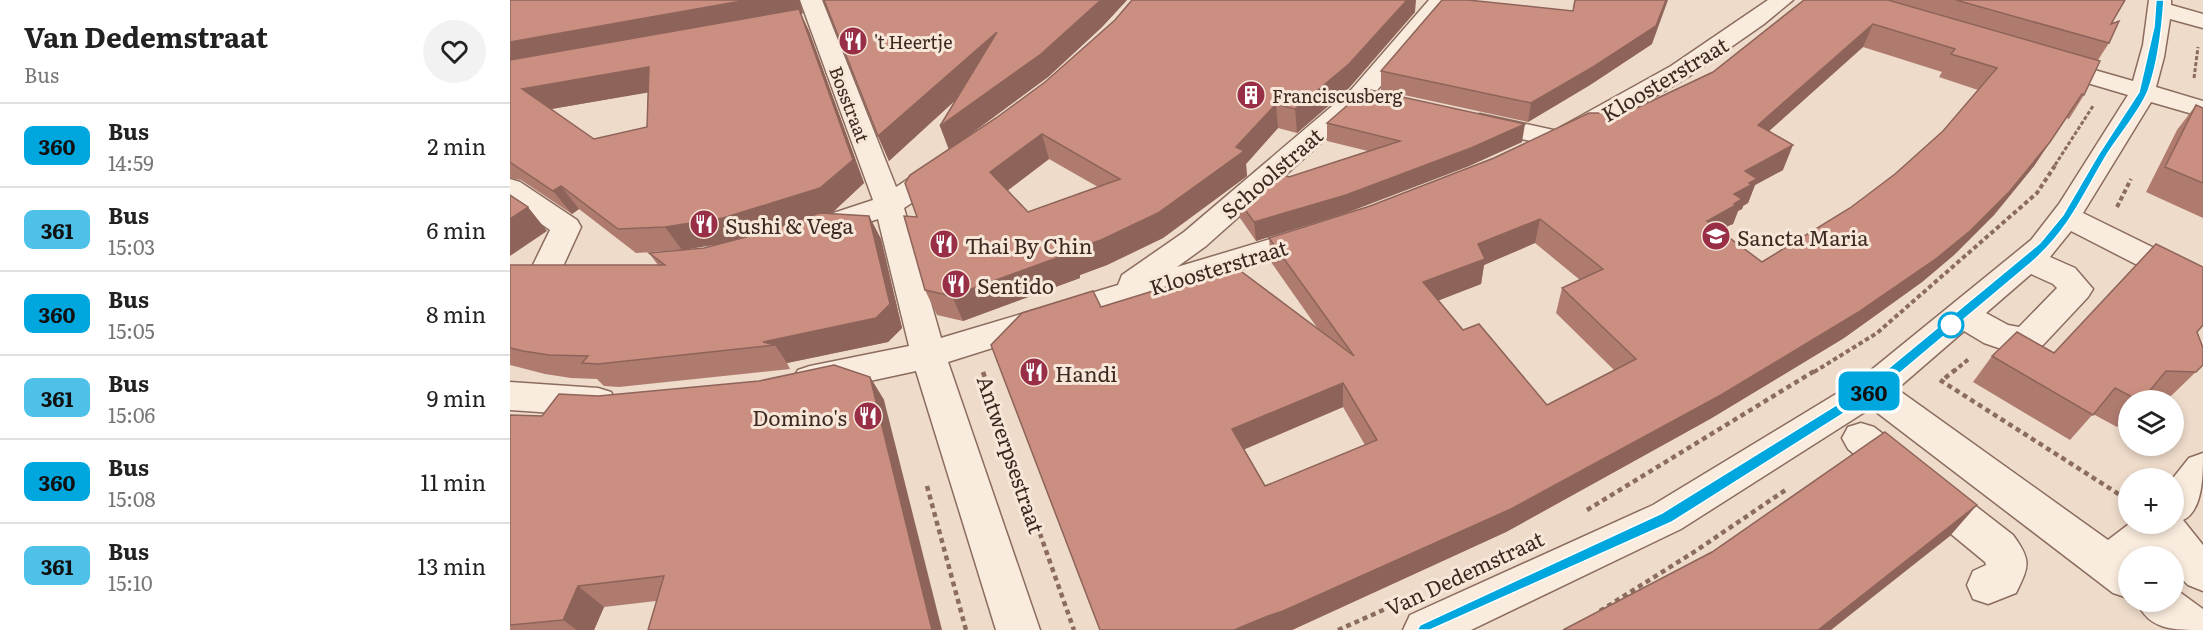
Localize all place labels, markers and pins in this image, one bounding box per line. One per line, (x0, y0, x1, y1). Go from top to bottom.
restaurant icon: 't Heertje (837, 25, 869, 57)
place label: 't Heertje (874, 28, 953, 55)
building icon: Franciscusberg (1235, 79, 1267, 111)
place label: Franciscusberg (1272, 82, 1403, 109)
restaurant icon: Sushi & Vega (688, 208, 720, 240)
place label: Sushi & Vega (725, 209, 854, 240)
school or university icon: Sancta Maria (1700, 220, 1732, 252)
place label: Sancta Maria (1737, 221, 1869, 252)
restaurant icon: Thai By Chin (928, 228, 960, 260)
place label: Thai By Chin (965, 229, 1093, 260)
restaurant icon: Sentido (940, 268, 972, 300)
place label: Sentido (977, 269, 1054, 300)
unlabelled marker (1938, 312, 1964, 338)
restaurant icon: Handi (1018, 356, 1050, 388)
place label: Handi (1055, 357, 1117, 388)
restaurant icon: Domino's (852, 400, 884, 432)
place label: Domino's (752, 401, 847, 432)

